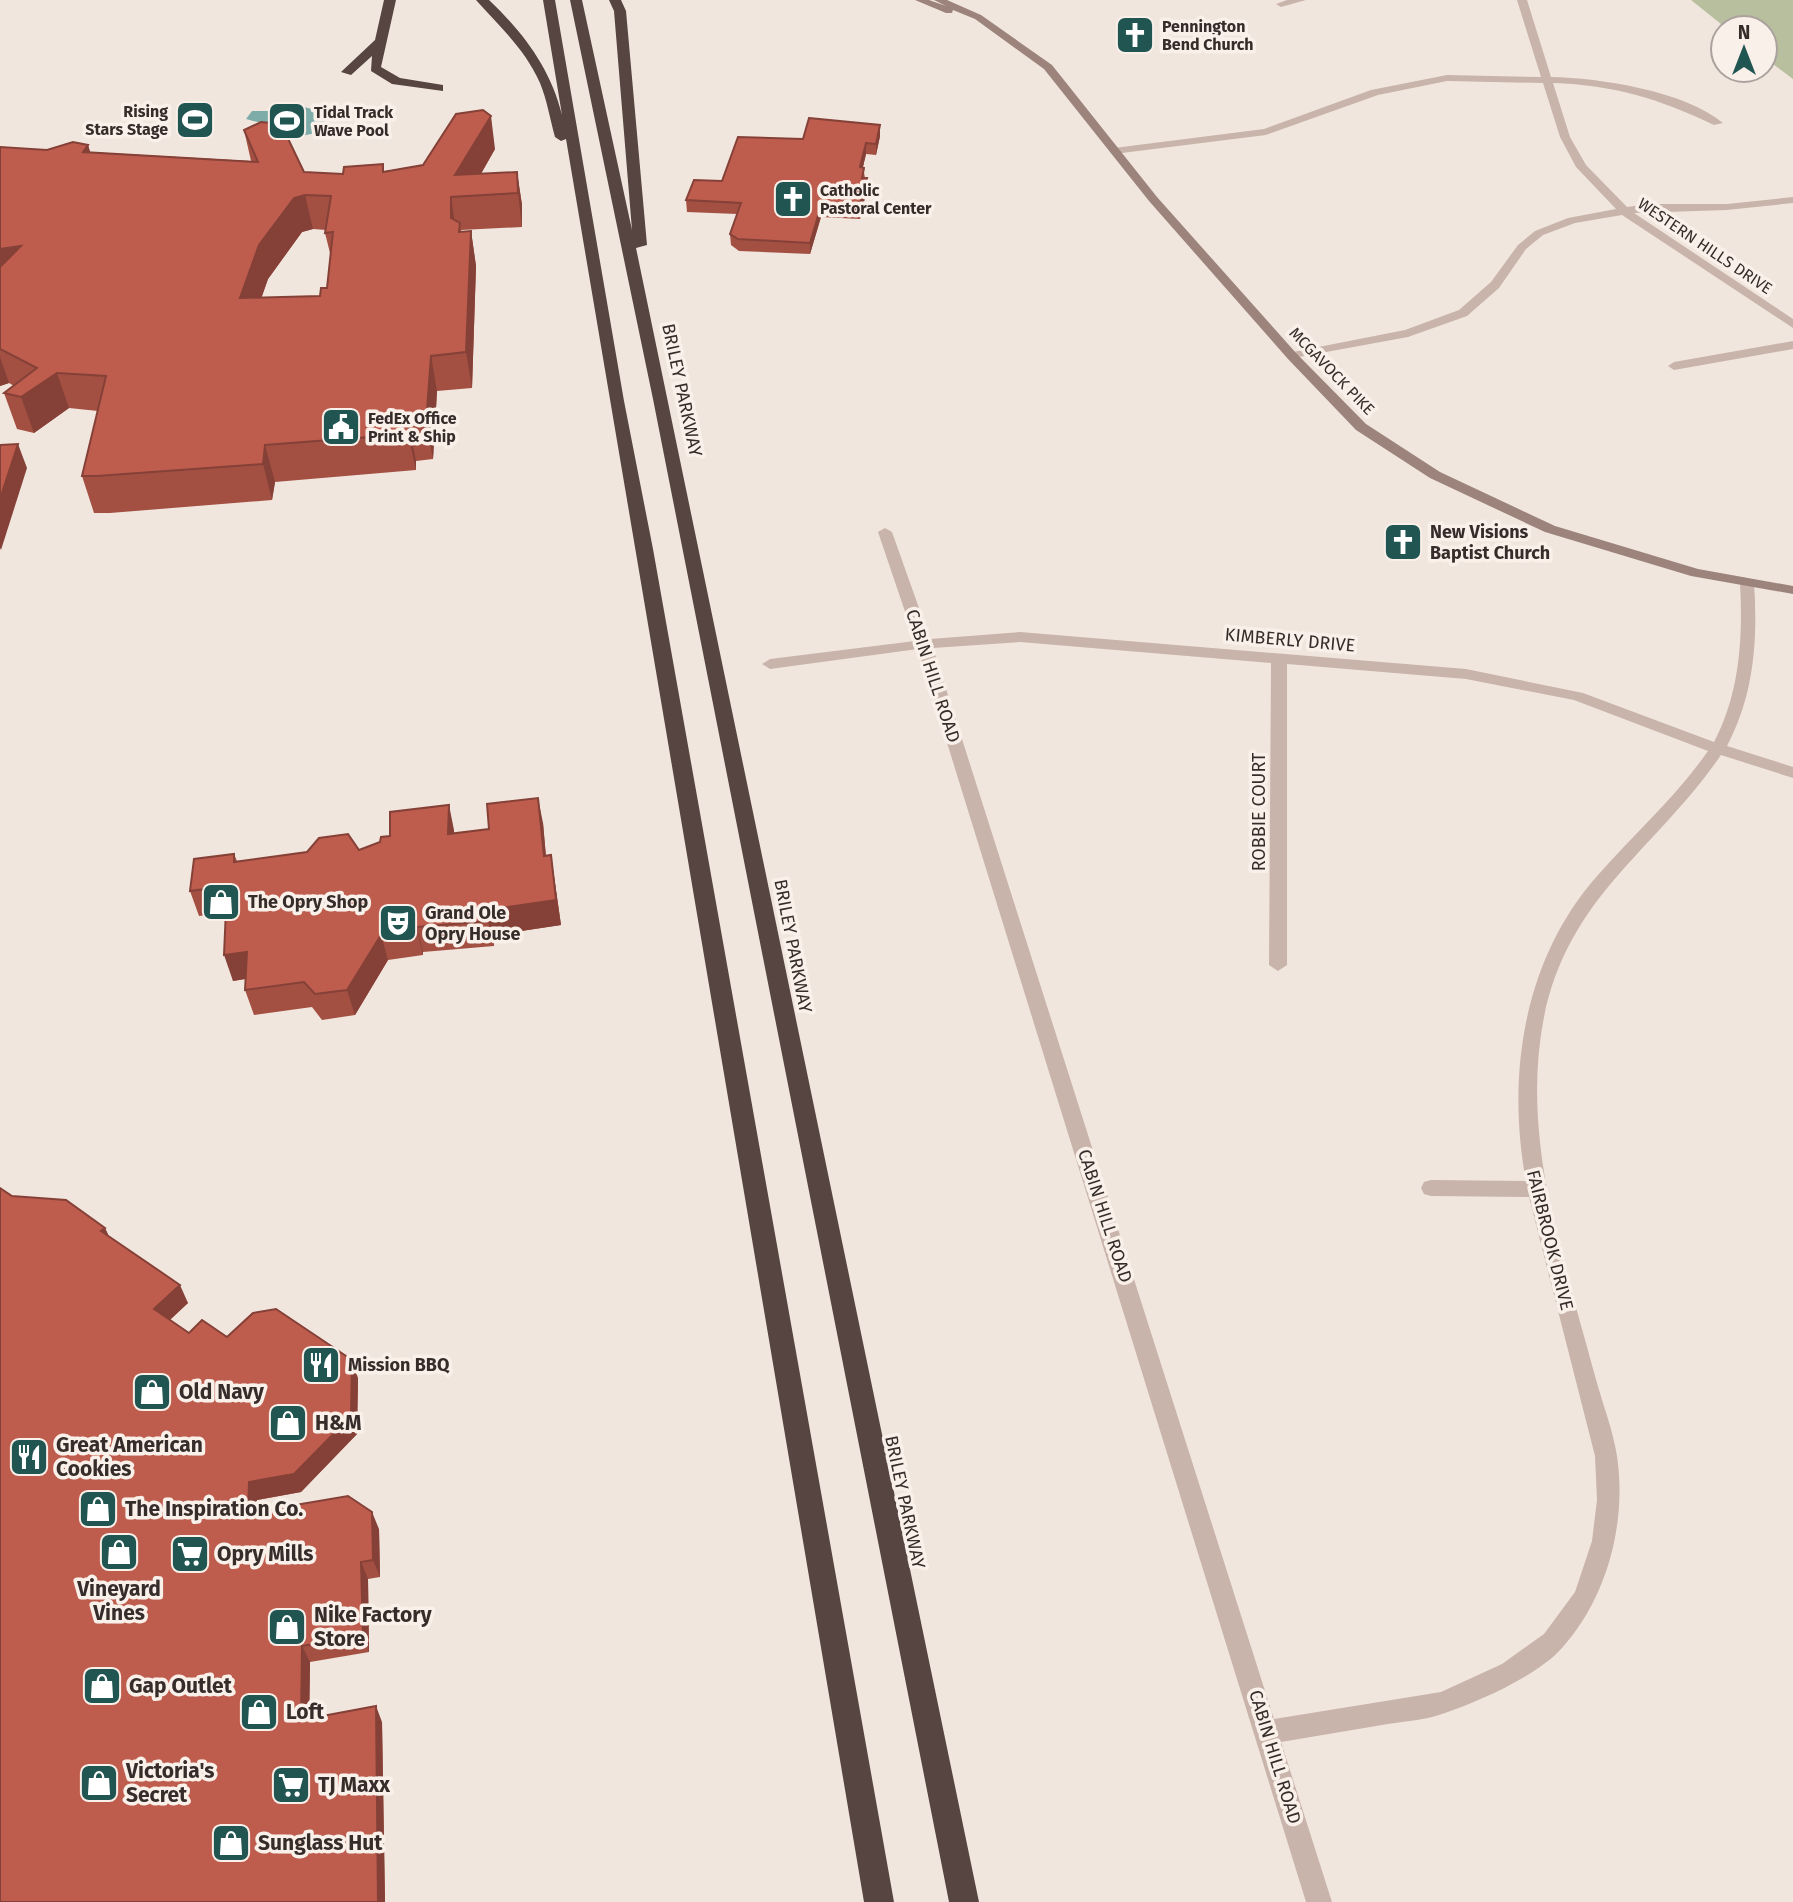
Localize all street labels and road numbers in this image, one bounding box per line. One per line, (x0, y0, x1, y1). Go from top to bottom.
street label: WESTERN HILLS DRIVE (1634, 194, 1776, 298)
street label: BRILEY PARKWAY (657, 321, 707, 459)
street label: MCGAVOCK PIKE (1285, 323, 1379, 419)
street label: CABIN HILL ROAD (901, 607, 965, 745)
street label: KIMBERLY DRIVE (1224, 623, 1356, 657)
street label: ROBBIE COURT (1248, 752, 1270, 871)
street label: BRILEY PARKWAY (769, 877, 817, 1015)
street label: CABIN HILL ROAD (1073, 1147, 1137, 1285)
street label: FAIRBROOK DRIVE (1522, 1168, 1578, 1312)
street label: BRILEY PARKWAY (880, 1433, 930, 1571)
street label: CABIN HILL ROAD (1244, 1687, 1306, 1827)

